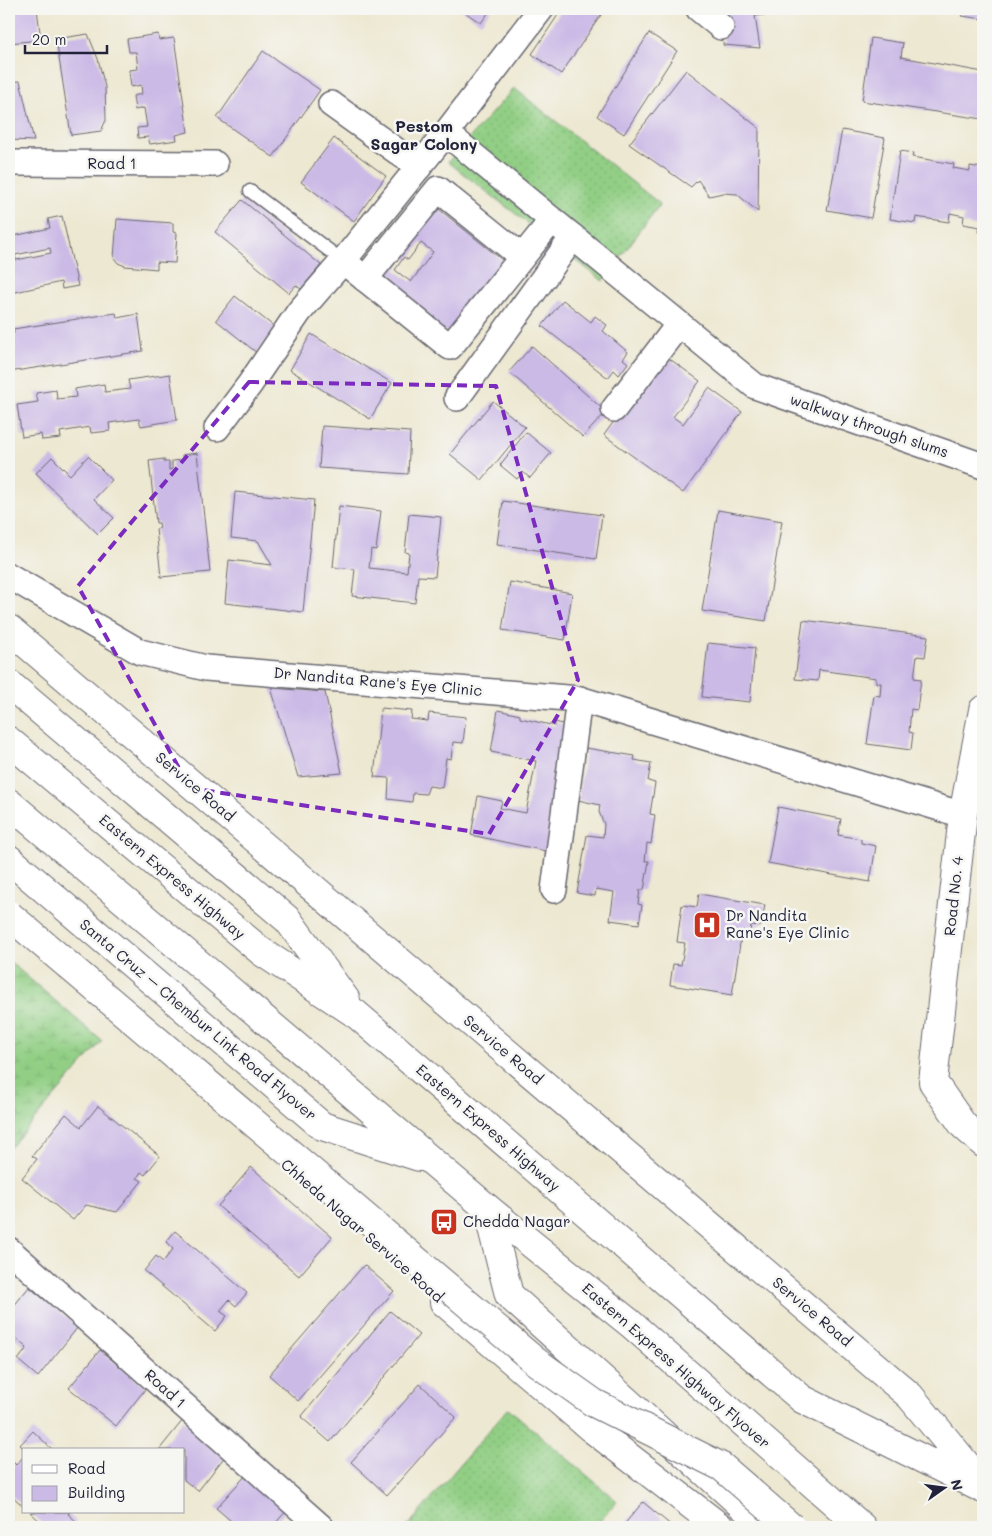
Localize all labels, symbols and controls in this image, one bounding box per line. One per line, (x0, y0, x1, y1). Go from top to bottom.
scale bar (25, 22, 108, 54)
text: 20 m (32, 29, 66, 49)
district label: Pestom Sagar Colony (371, 115, 478, 154)
street label: Road 1 (88, 153, 136, 173)
street label: walkway through slums (787, 388, 951, 462)
street label: Dr Nandita Rane's Eye Clinic (273, 662, 483, 700)
street label: Service Road (152, 747, 240, 825)
street label: Eastern Express Highway (95, 809, 250, 943)
street label: Road No. 4 (939, 855, 967, 937)
place label: Dr Nandita Rane's Eye Clinic (726, 905, 849, 942)
hospital icon: Dr Nandita Rane's Eye Clinic (692, 910, 722, 940)
street label: Santa Cruz – Chembur Link Road Flyover (76, 914, 321, 1124)
street label: Service Road (460, 1010, 548, 1088)
street label: Eastern Express Highway (412, 1059, 565, 1195)
street label: Chheda Nagar Service Road (277, 1154, 448, 1306)
bus stop icon: Chedda Nagar (429, 1207, 459, 1237)
place label: Chedda Nagar (463, 1211, 571, 1231)
street label: Service Road (769, 1272, 857, 1350)
street label: Eastern Express Highway Flyover (578, 1278, 775, 1453)
street label: Road 1 (141, 1364, 191, 1412)
legend (22, 1448, 185, 1514)
text: Road (68, 1458, 105, 1478)
north arrow (920, 1464, 970, 1514)
text: N (947, 1477, 968, 1492)
text: Building (68, 1482, 125, 1502)

